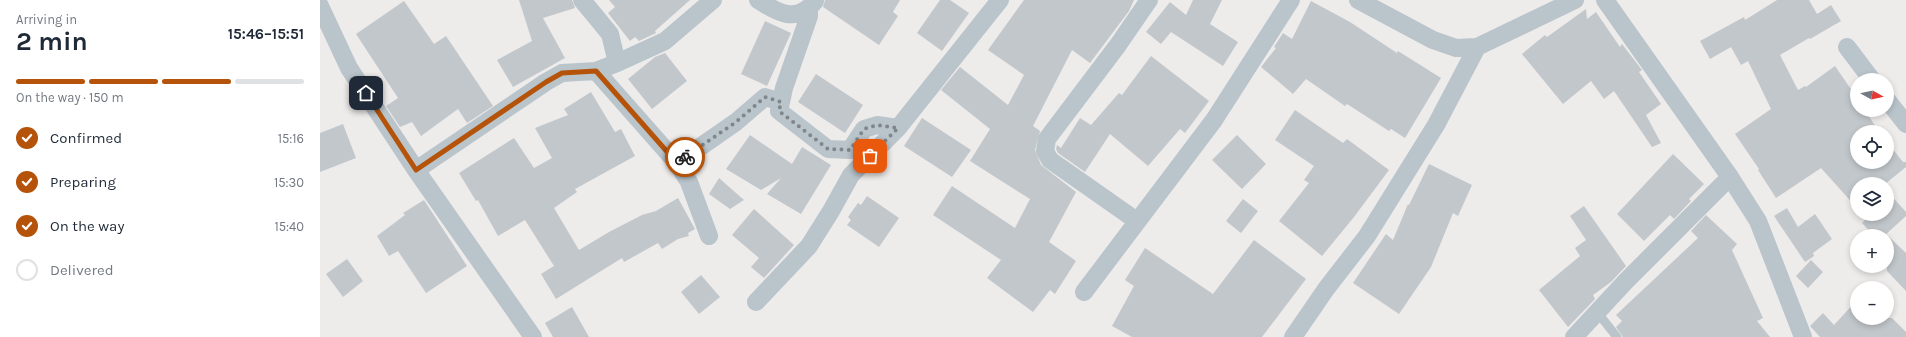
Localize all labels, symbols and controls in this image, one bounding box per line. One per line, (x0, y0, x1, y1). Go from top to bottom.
text: Arriving in (16, 12, 77, 27)
text: 15:46–15:51 (228, 25, 304, 43)
text: 2 min (16, 26, 88, 57)
north arrow (1850, 73, 1894, 117)
map controls (1850, 73, 1894, 325)
pin (349, 76, 383, 110)
icon: home (355, 82, 377, 104)
text: On the way · 150 m (16, 90, 124, 105)
button: locate (1850, 125, 1894, 169)
icon: check (16, 127, 38, 149)
text: Confirmed (50, 129, 122, 147)
text: 15:16 (278, 131, 304, 146)
courier (665, 137, 705, 177)
pin (853, 139, 887, 173)
icon: bag (859, 145, 881, 167)
icon: bike (674, 146, 696, 168)
icon: check (16, 171, 38, 193)
text: Preparing (50, 173, 116, 191)
text: 15:30 (274, 175, 304, 190)
button: layers (1850, 177, 1894, 221)
icon: check (16, 215, 38, 237)
text: On the way (50, 217, 124, 235)
text: 15:40 (274, 219, 304, 234)
button: + (1850, 229, 1894, 273)
text: Delivered (50, 261, 114, 279)
button: − (1850, 281, 1894, 325)

